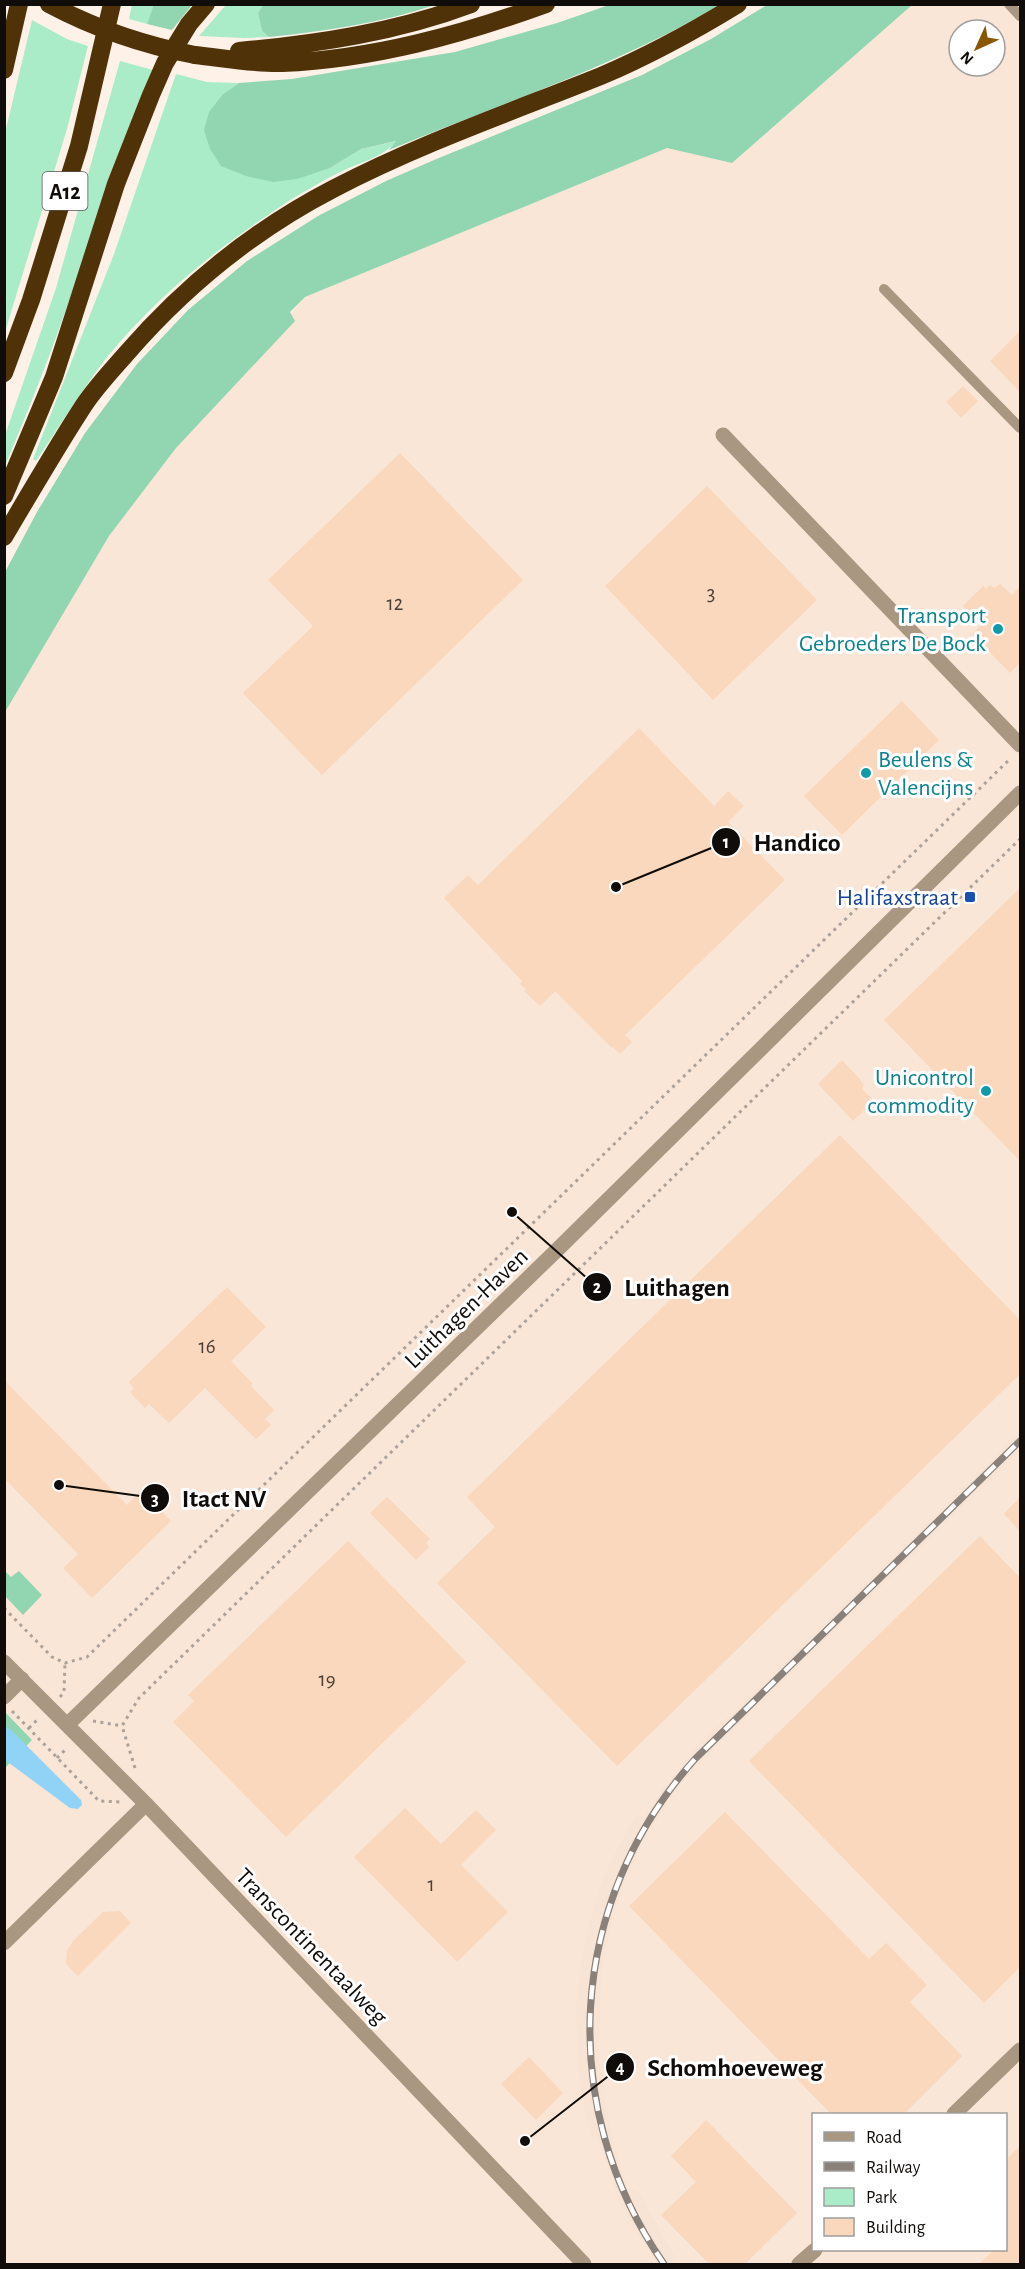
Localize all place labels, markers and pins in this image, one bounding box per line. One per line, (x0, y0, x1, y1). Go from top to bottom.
place label: Transport Gebroeders De Bock (799, 604, 986, 656)
marker: Transport Gebroeders De Bock (991, 622, 1005, 636)
place label: Beulens & Valencijns (878, 748, 973, 800)
marker: Beulens & Valencijns (859, 766, 873, 780)
callout: Handico (711, 820, 852, 864)
place label: Halifaxstraat (837, 886, 958, 910)
marker: Halifaxstraat (963, 890, 977, 904)
place label: Unicontrol commodity (867, 1066, 974, 1118)
marker: Unicontrol commodity (979, 1084, 993, 1098)
callout: Luithagen (582, 1265, 742, 1309)
callout: Itact NV (140, 1476, 279, 1520)
callout: Schomhoeveweg (605, 2045, 835, 2089)

